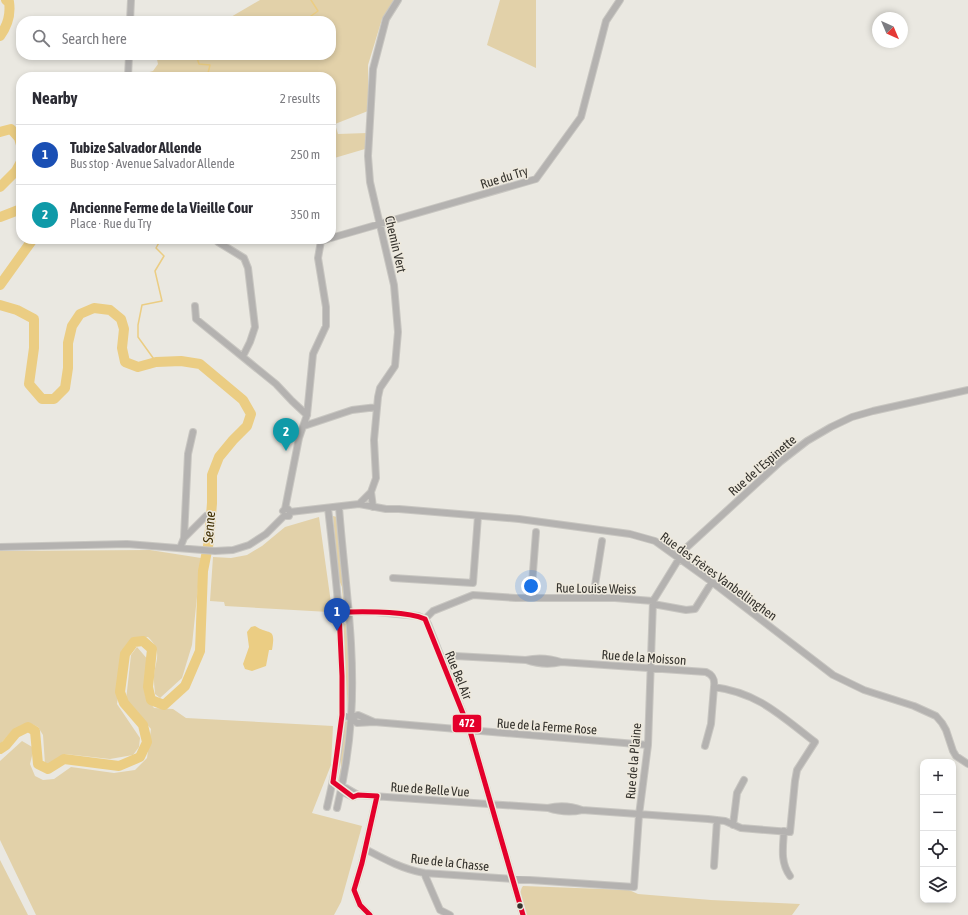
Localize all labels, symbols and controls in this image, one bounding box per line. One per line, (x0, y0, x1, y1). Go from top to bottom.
north arrow (872, 12, 908, 48)
search box (16, 16, 336, 60)
icon: search (30, 27, 52, 49)
text: Search here (62, 30, 127, 47)
text: Nearby (32, 88, 78, 108)
text: 2 results (280, 91, 320, 106)
text: Tubize Salvador Allende (70, 139, 202, 156)
text: 1 (42, 147, 48, 162)
text: 250 m (291, 147, 320, 162)
text: Bus stop · Avenue Salvador Allende (70, 156, 235, 171)
street label: Rue du Try (479, 163, 530, 192)
text: Ancienne Ferme de la Vieille Cour (70, 199, 253, 216)
text: 2 (42, 207, 48, 222)
text: 350 m (291, 207, 320, 222)
street label: Chemin Vert (382, 214, 409, 274)
text: Place · Rue du Try (70, 216, 152, 231)
pin: 2 (273, 418, 299, 451)
street label: Rue de l'Espinette (725, 432, 799, 499)
water label: Senne (200, 510, 218, 545)
street label: Rue des Frères Vanbellinghen (658, 529, 780, 624)
your location (521, 576, 541, 596)
street label: Rue Louise Weiss (556, 580, 637, 597)
pin: 1 (324, 598, 350, 631)
street label: Rue de la Moisson (601, 647, 687, 668)
street label: Rue Bel Air (442, 649, 475, 702)
line badge: 472 (452, 714, 482, 733)
street label: Rue de la Ferme Rose (496, 716, 598, 737)
text: 472 (458, 717, 475, 729)
street label: Rue de la Plaine (623, 722, 644, 800)
map controls (920, 759, 956, 903)
button: + (920, 759, 956, 795)
street label: Rue de Belle Vue (390, 779, 470, 800)
button: − (920, 795, 956, 831)
button: locate (920, 831, 956, 867)
street label: Rue de la Chasse (410, 851, 490, 874)
button: layers (920, 867, 956, 903)
unlabelled marker (515, 901, 525, 911)

